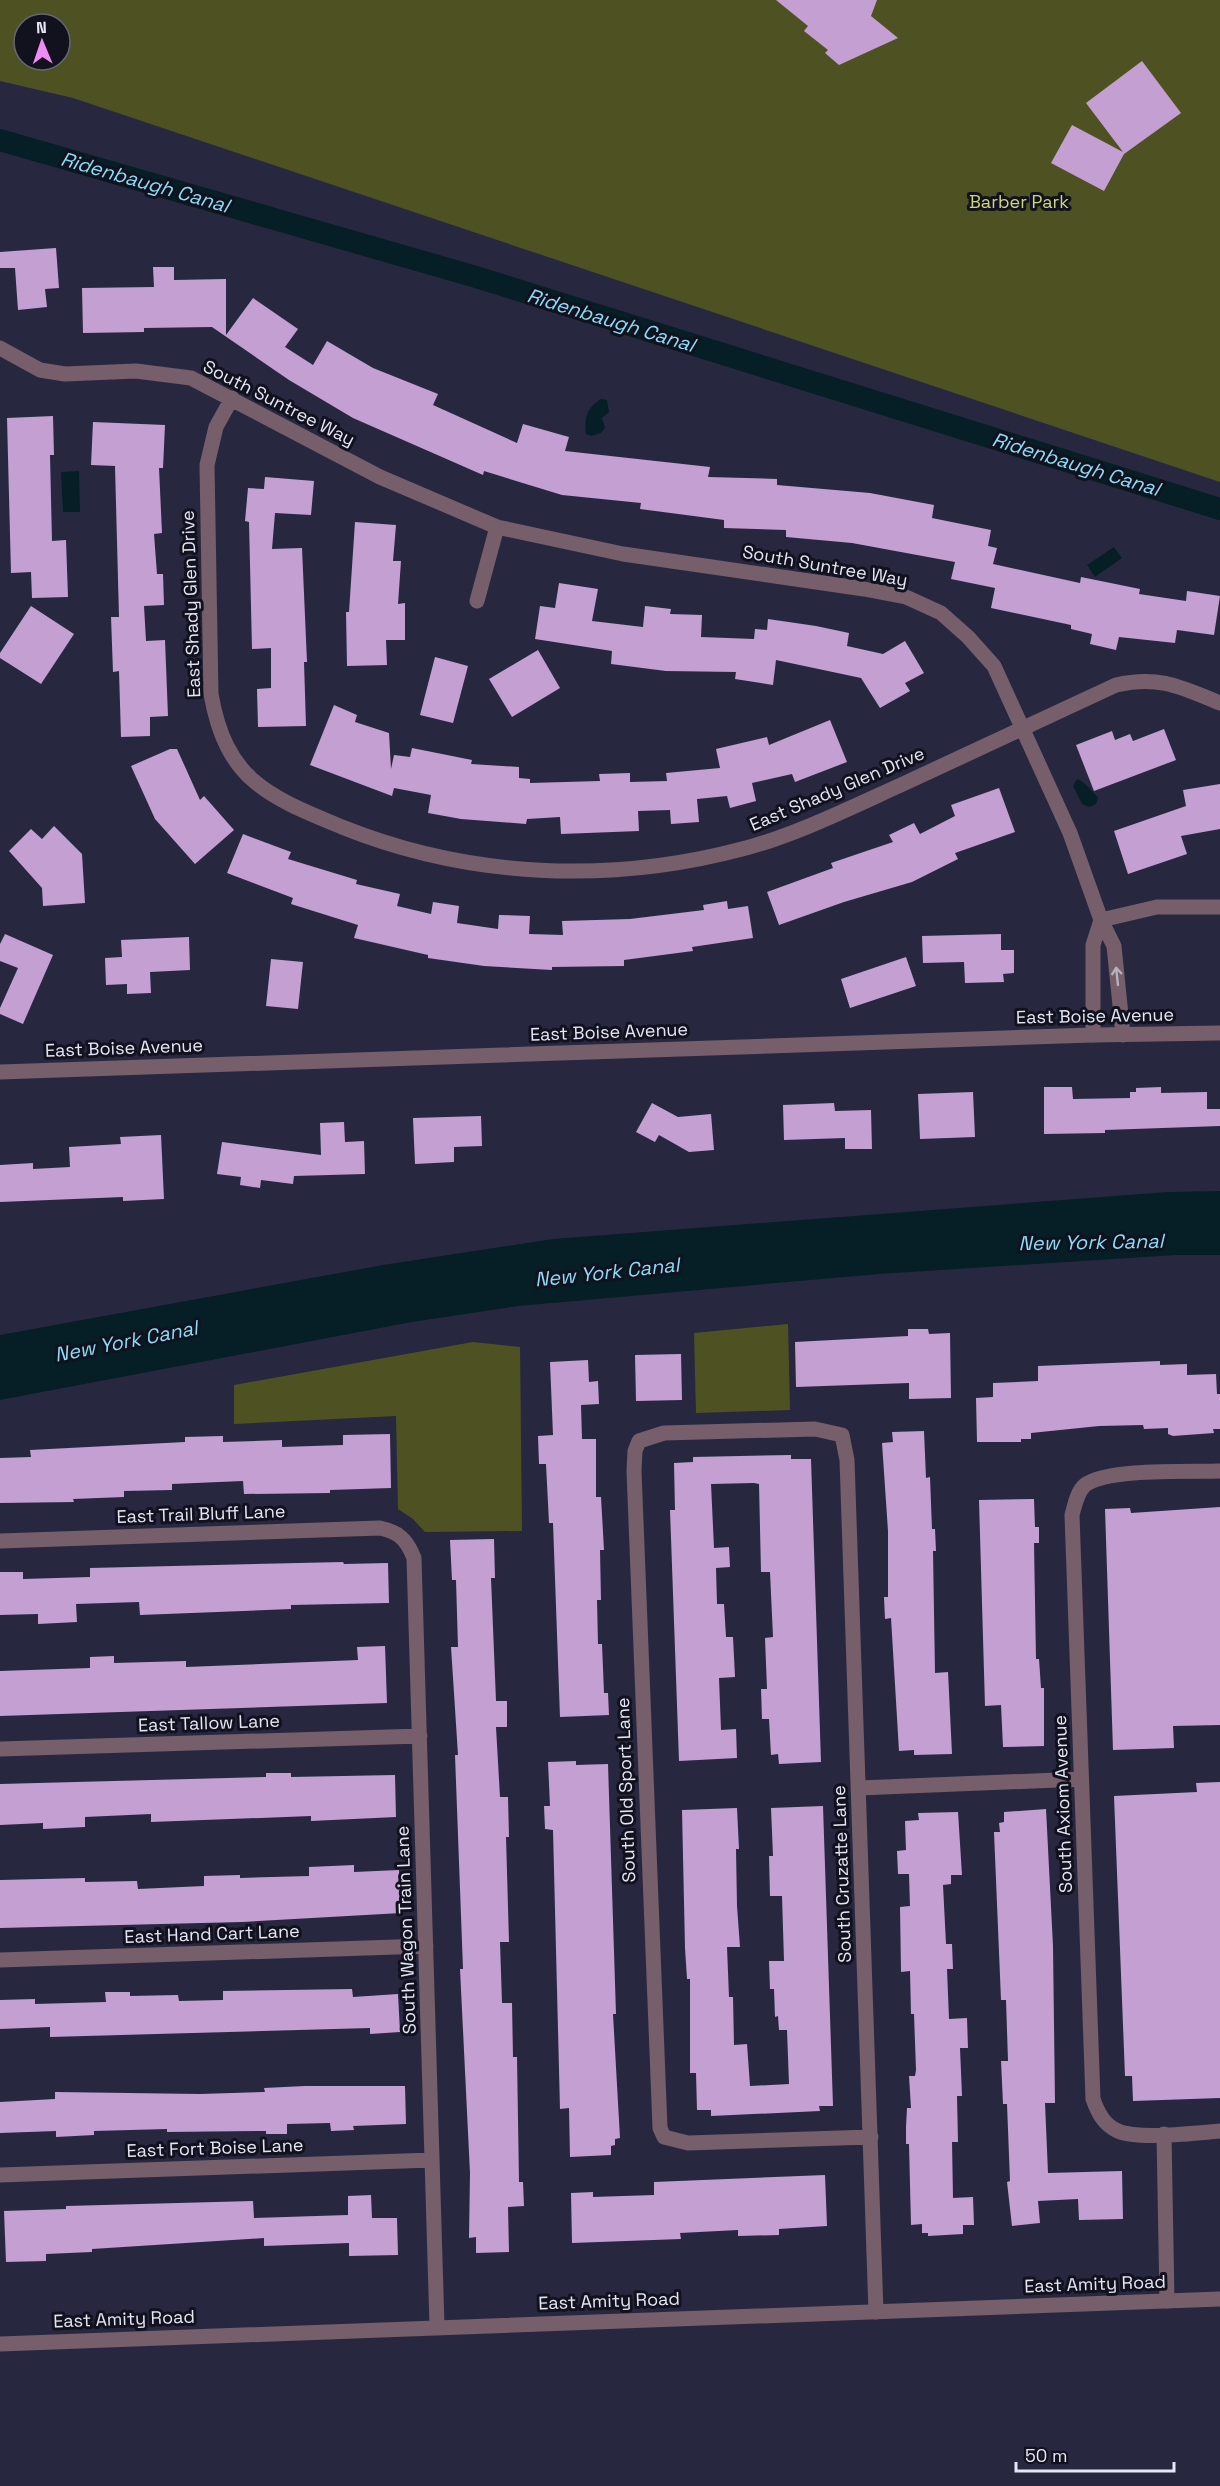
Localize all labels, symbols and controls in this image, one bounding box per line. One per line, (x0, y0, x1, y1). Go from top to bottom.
north arrow (12, 12, 72, 72)
text: N (36, 17, 47, 38)
water label: Ridenbaugh Canal (58, 146, 234, 219)
park label: Barber Park (969, 190, 1069, 213)
water label: Ridenbaugh Canal (524, 282, 700, 358)
street label: South Suntree Way (200, 354, 359, 451)
water label: Ridenbaugh Canal (989, 426, 1165, 502)
street label: East Shady Glen Drive (176, 510, 205, 698)
street label: South Suntree Way (741, 540, 909, 591)
street label: East Shady Glen Drive (746, 741, 928, 836)
one-way arrow (1112, 967, 1123, 987)
street label: East Boise Avenue (1016, 1003, 1174, 1028)
street label: East Boise Avenue (530, 1017, 688, 1046)
street label: East Boise Avenue (45, 1033, 203, 1062)
water label: New York Canal (1018, 1228, 1166, 1256)
water label: New York Canal (533, 1251, 683, 1293)
water label: New York Canal (52, 1314, 202, 1368)
street label: East Trail Bluff Lane (116, 1499, 286, 1528)
street label: South Old Sport Lane (611, 1697, 640, 1883)
street label: East Tallow Lane (138, 1709, 280, 1736)
street label: South Axiom Avenue (1048, 1715, 1077, 1893)
street label: South Cruzatte Lane (827, 1785, 856, 1963)
street label: South Wagon Train Lane (390, 1825, 421, 2035)
street label: East Hand Cart Lane (124, 1919, 300, 1948)
street label: East Fort Boise Lane (126, 2133, 304, 2162)
street label: East Amity Road (1024, 2270, 1166, 2297)
street label: East Amity Road (538, 2287, 680, 2314)
street label: East Amity Road (53, 2305, 195, 2332)
scale bar (1016, 2435, 1174, 2473)
text: 50 m (1025, 2444, 1067, 2467)

